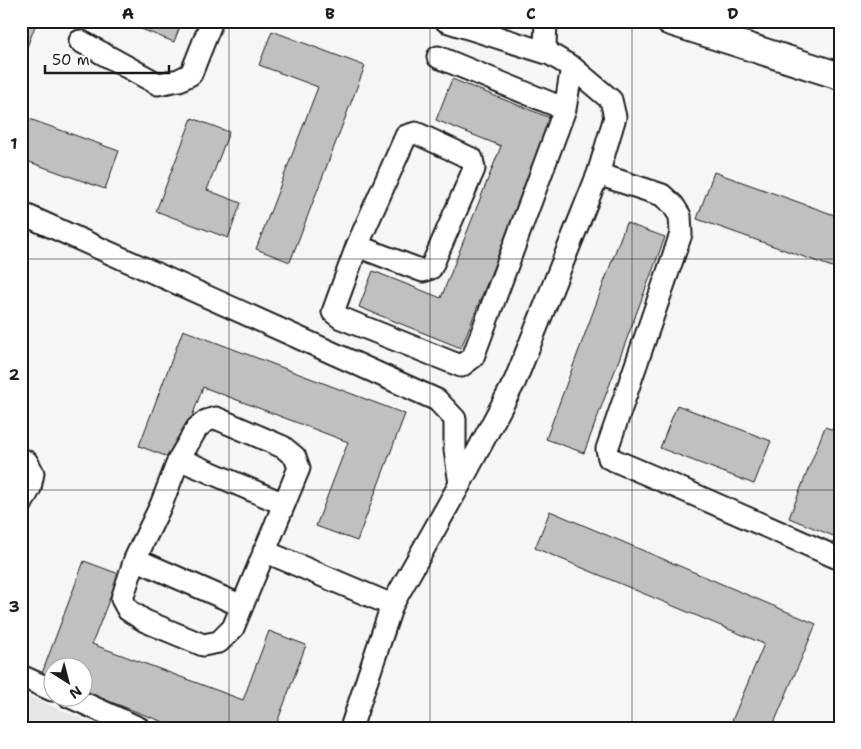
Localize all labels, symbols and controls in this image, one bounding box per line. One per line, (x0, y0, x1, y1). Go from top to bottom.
text: A (122, 3, 134, 24)
text: B (325, 3, 335, 24)
text: C (526, 3, 536, 24)
text: D (727, 3, 739, 24)
scale bar (45, 42, 169, 74)
text: 50 m (52, 50, 90, 70)
text: 1 (10, 133, 18, 154)
text: 2 (8, 364, 20, 385)
text: 3 (8, 596, 20, 617)
north arrow (42, 656, 92, 706)
text: N (66, 682, 85, 703)

